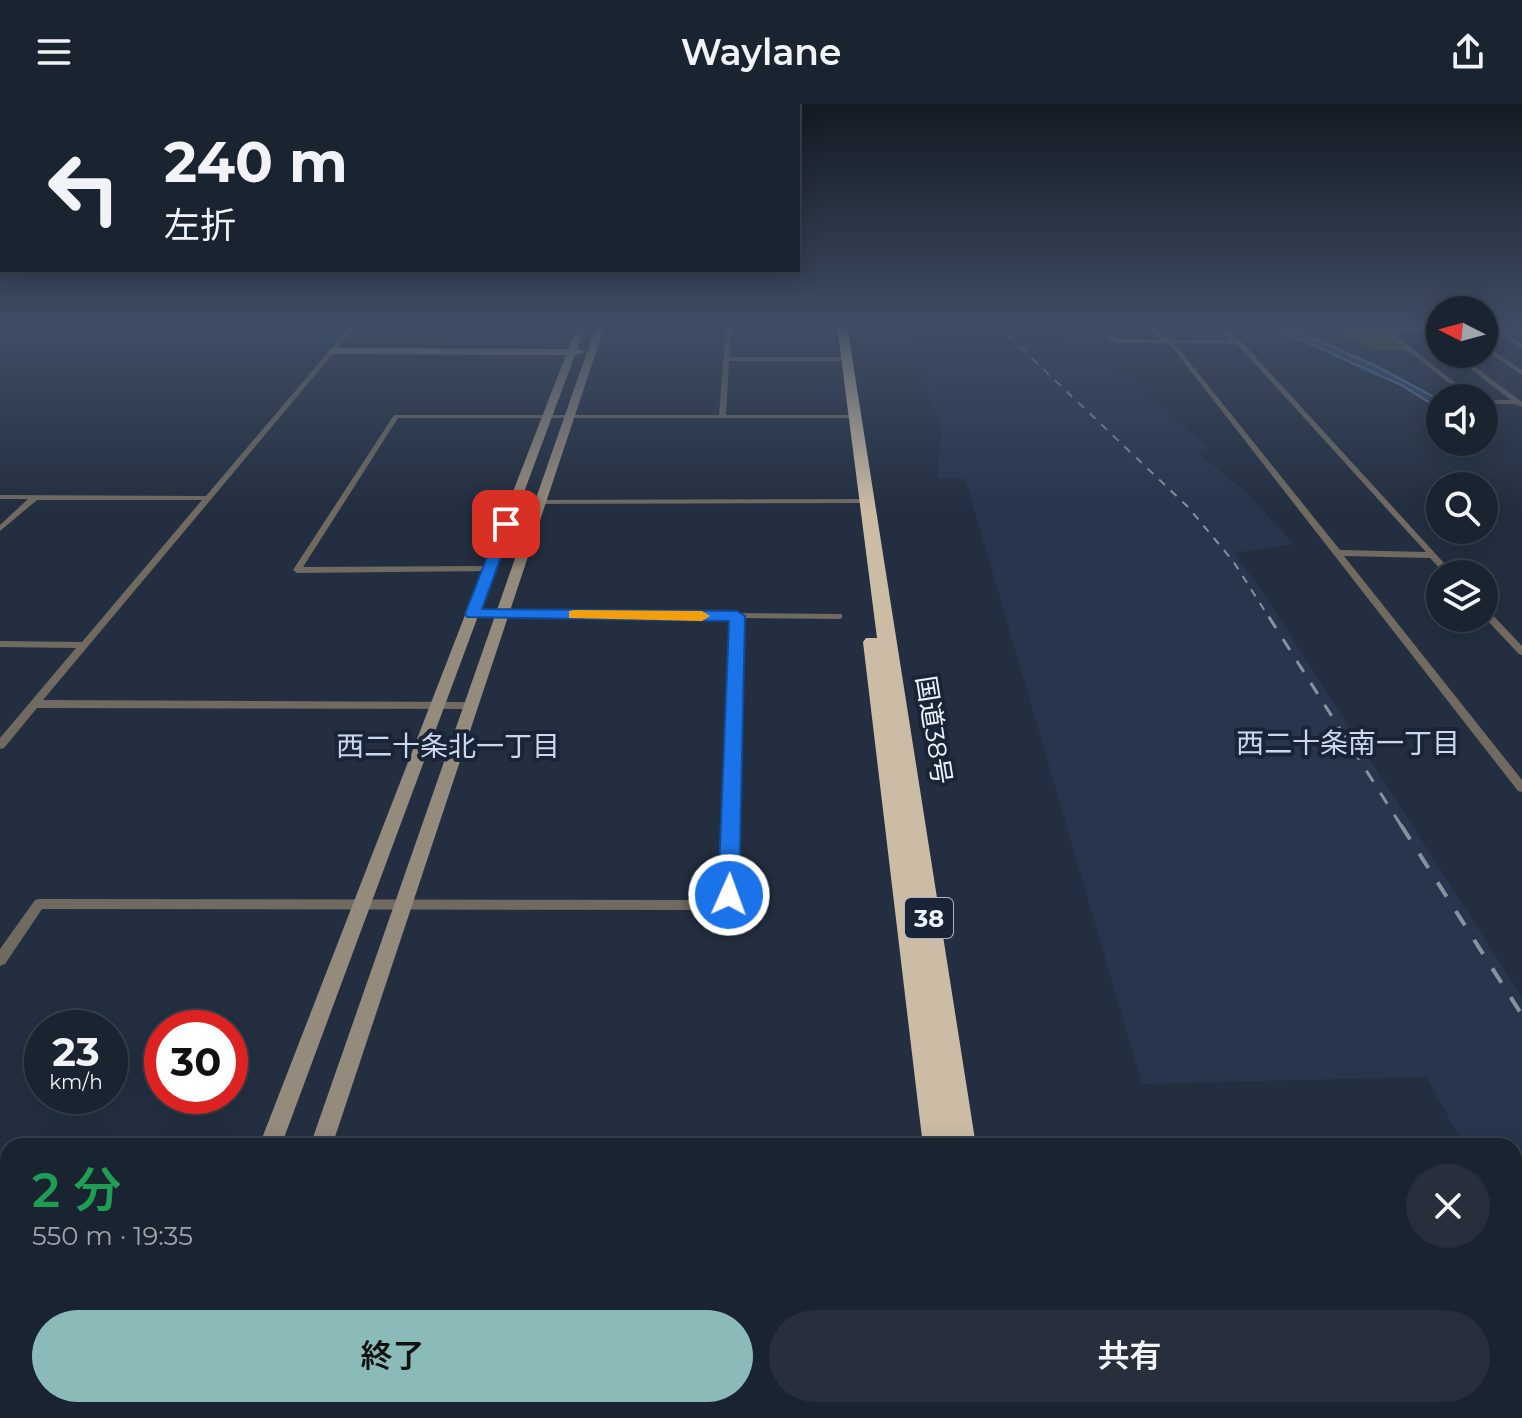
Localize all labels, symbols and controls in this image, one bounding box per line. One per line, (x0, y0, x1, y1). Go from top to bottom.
icon: menu (32, 30, 76, 74)
text: Waylane (681, 30, 841, 74)
icon: share (1446, 30, 1490, 74)
text: 240 m (164, 128, 348, 196)
icon: left (32, 136, 136, 240)
text: 左折 (164, 203, 236, 247)
north arrow (1426, 296, 1498, 368)
map controls (1426, 296, 1498, 632)
button: sound (1426, 384, 1498, 456)
button: search (1426, 472, 1498, 544)
pin (472, 490, 540, 558)
icon: arrive (484, 502, 528, 546)
button: layers (1426, 560, 1498, 632)
street label: 国道38号 (910, 674, 958, 786)
district label: 西二十条南一丁目 (1236, 726, 1460, 760)
district label: 西二十条北一丁目 (336, 729, 560, 763)
position arrow (687, 853, 771, 937)
road number: 38 (905, 898, 953, 938)
speed limit sign: 30 (144, 1010, 248, 1114)
text: 23 (52, 1027, 100, 1076)
text: km/h (49, 1070, 103, 1094)
text: 2 分 (32, 1161, 121, 1219)
button: close (1406, 1164, 1490, 1248)
text: 550 m · 19:35 (32, 1220, 193, 1252)
button: 終了 (32, 1310, 753, 1402)
button: 共有 (769, 1310, 1490, 1402)

